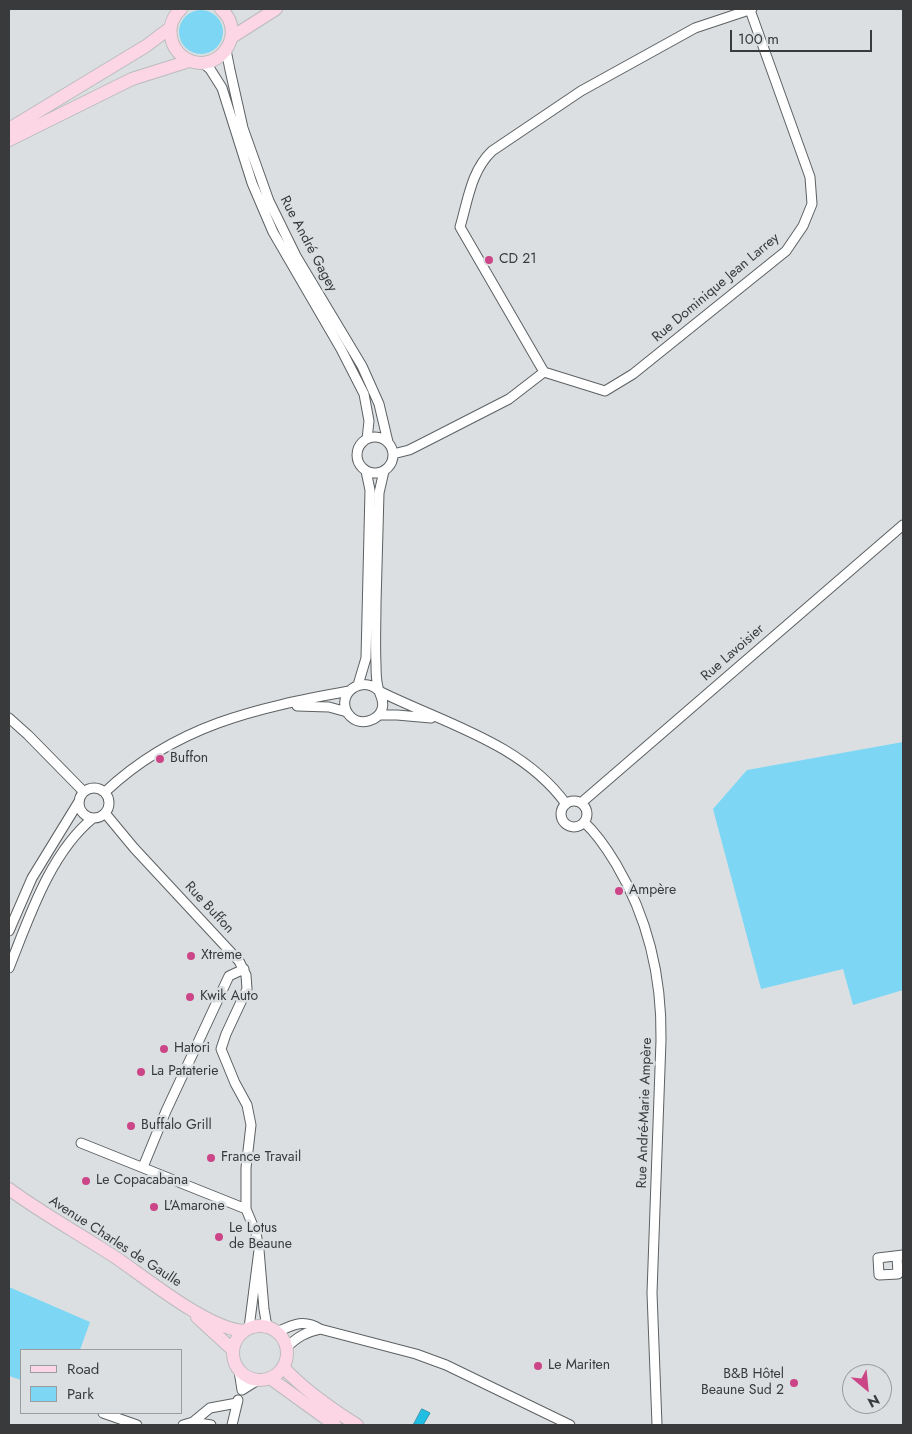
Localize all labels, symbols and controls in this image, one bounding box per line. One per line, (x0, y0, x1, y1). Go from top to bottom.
scale bar (732, 20, 874, 52)
text: 100 m (738, 28, 779, 50)
street label: Rue André Gagey (276, 193, 340, 295)
street label: Rue Dominique Jean Larrey (649, 230, 783, 346)
place label: CD 21 (499, 252, 537, 268)
marker: CD 21 (483, 254, 495, 266)
street label: Rue Lavoisier (698, 621, 768, 685)
place label: Buffon (170, 751, 208, 767)
marker: Buffon (154, 753, 166, 765)
street label: Rue Buffon (181, 879, 237, 937)
place label: Ampère (629, 883, 676, 899)
marker: Ampère (613, 885, 625, 897)
place label: Xtreme (201, 948, 242, 964)
marker: Xtreme (185, 950, 197, 962)
place label: Kwik Auto (200, 989, 258, 1005)
marker: Kwik Auto (184, 991, 196, 1003)
street label: Rue André-Marie Ampère (634, 1037, 656, 1189)
place label: Hatori (174, 1041, 210, 1057)
marker: Hatori (158, 1043, 170, 1055)
place label: La Pataterie (151, 1064, 219, 1080)
marker: La Pataterie (135, 1066, 147, 1078)
place label: Buffalo Grill (141, 1118, 212, 1134)
marker: Buffalo Grill (125, 1120, 137, 1132)
place label: France Travail (221, 1150, 301, 1166)
marker: France Travail (205, 1152, 217, 1164)
place label: Le Copacabana (96, 1173, 188, 1189)
marker: Le Copacabana (80, 1175, 92, 1187)
street label: Avenue Charles de Gaulle (46, 1193, 184, 1291)
place label: L'Amarone (164, 1199, 225, 1215)
marker: L'Amarone (148, 1201, 160, 1213)
place label: Le Lotus de Beaune (229, 1221, 292, 1254)
marker: Le Lotus de Beaune (213, 1231, 225, 1243)
legend (20, 1349, 182, 1414)
text: Road (67, 1358, 99, 1380)
place label: Le Mariten (548, 1358, 610, 1374)
marker: Le Mariten (532, 1360, 544, 1372)
north arrow (842, 1364, 892, 1414)
place label: B&B Hôtel Beaune Sud 2 (701, 1367, 784, 1400)
marker: B&B Hôtel Beaune Sud 2 (788, 1377, 800, 1389)
text: Park (67, 1383, 94, 1405)
text: N (864, 1390, 883, 1413)

